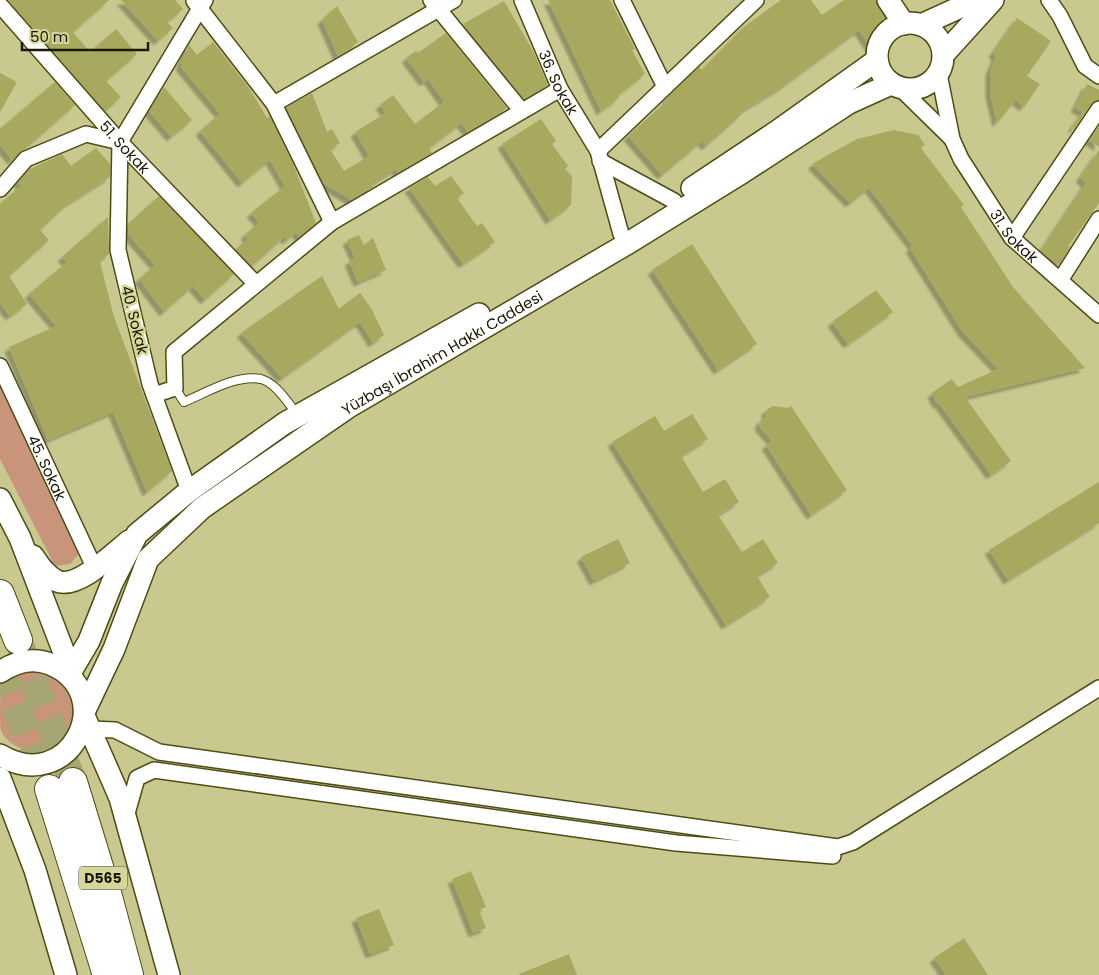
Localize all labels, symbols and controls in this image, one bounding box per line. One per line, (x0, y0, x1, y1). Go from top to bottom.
scale bar (22, 20, 149, 52)
text: 50 m (30, 26, 68, 47)
street label: 36. Sokak (534, 47, 584, 119)
street label: 51. Sokak (95, 116, 155, 178)
street label: 31. Sokak (985, 205, 1043, 267)
street label: 40. Sokak (116, 283, 154, 357)
street label: Yüzbaşı İbrahim Hakkı Caddesi (337, 285, 546, 420)
street label: 45. Sokak (23, 431, 72, 504)
road number: D565 (79, 866, 127, 890)

